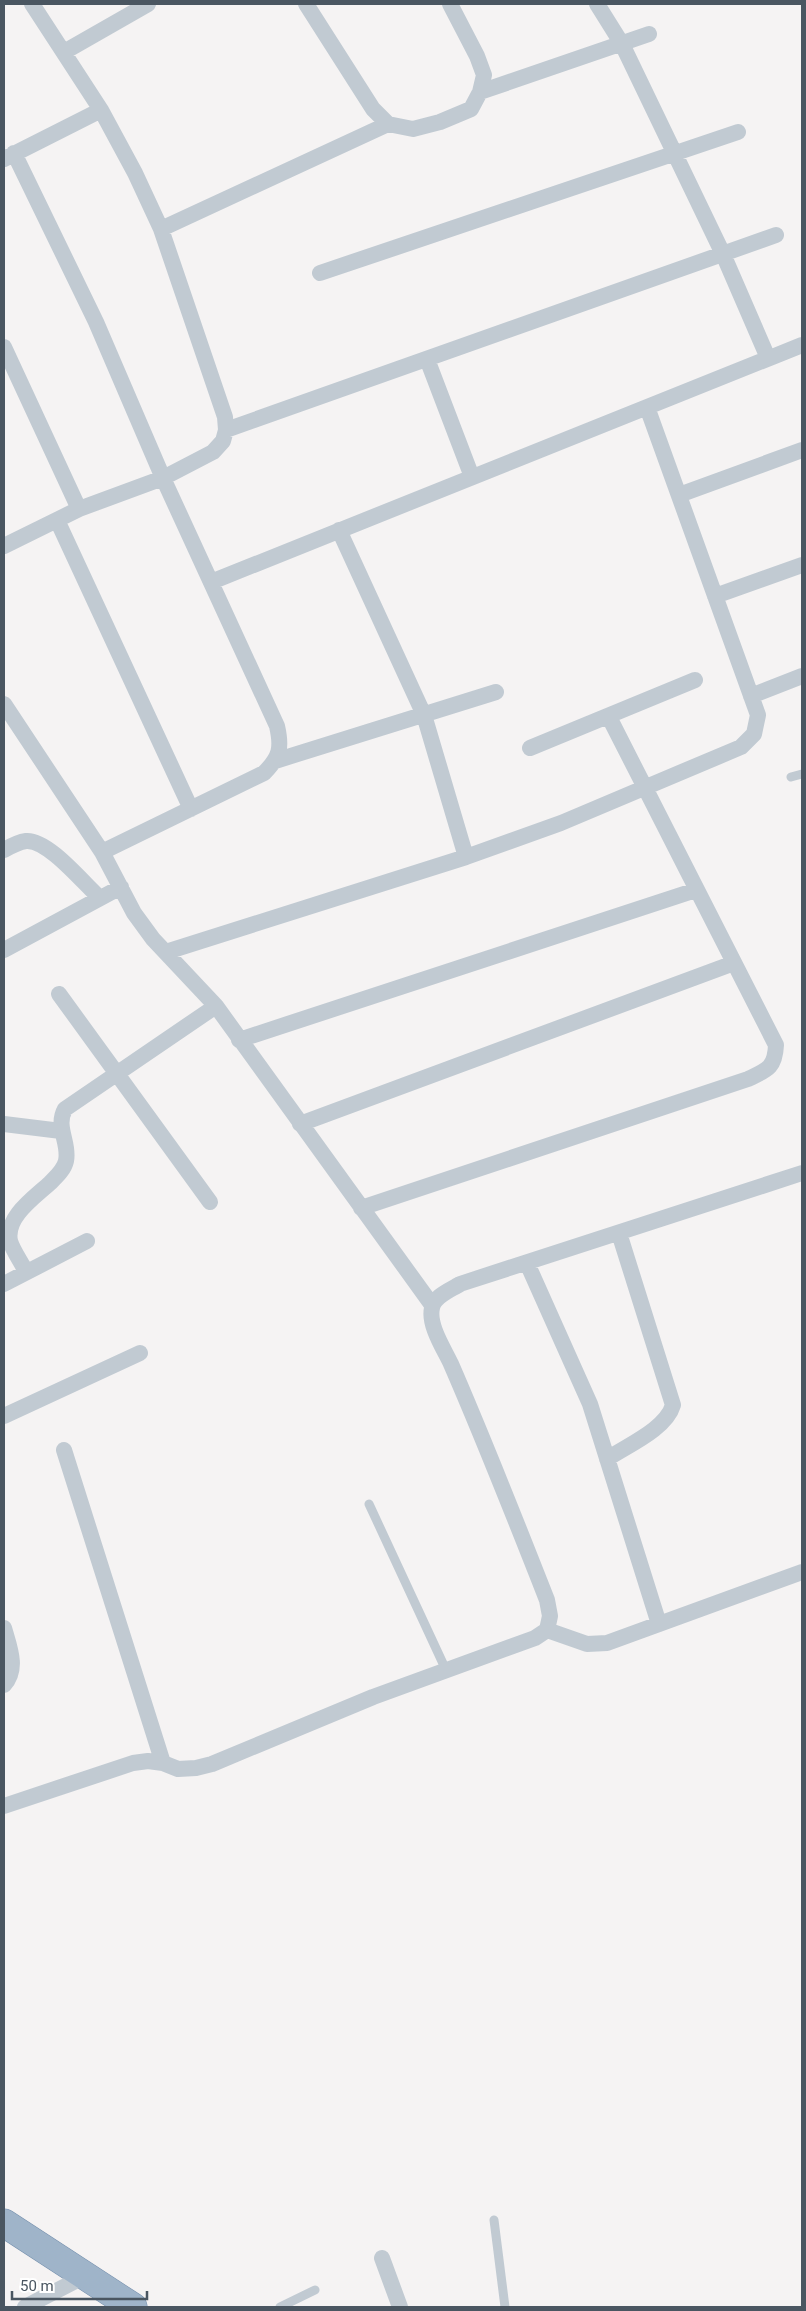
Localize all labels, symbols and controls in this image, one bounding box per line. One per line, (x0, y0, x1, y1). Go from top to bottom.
scale bar (12, 2268, 148, 2300)
text: 50 m (20, 2277, 54, 2295)

